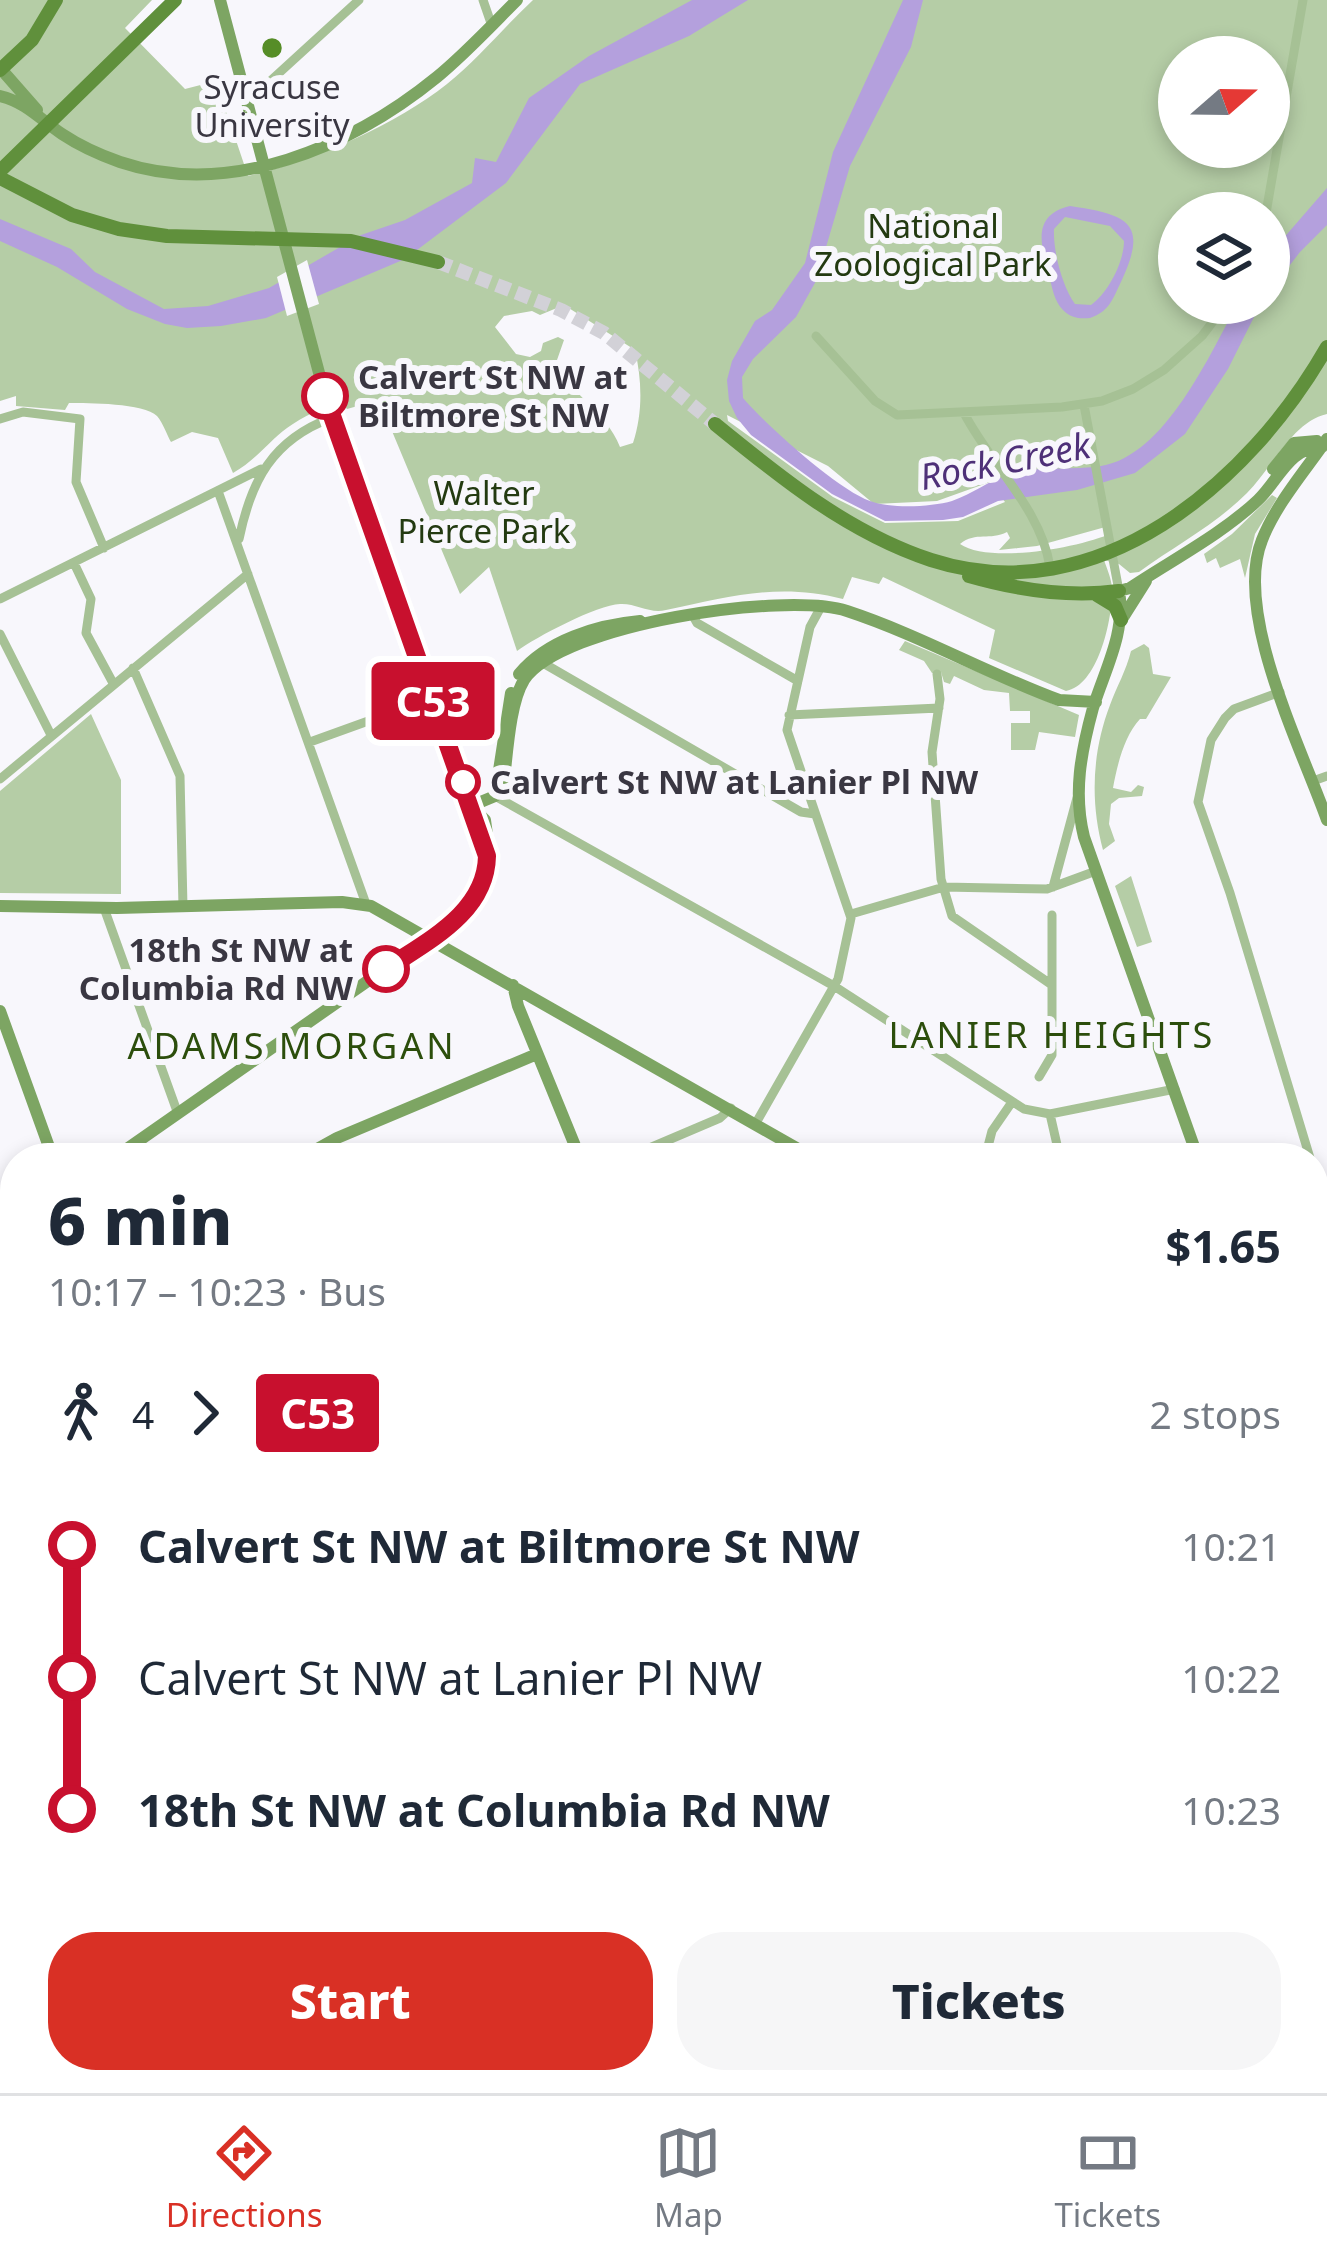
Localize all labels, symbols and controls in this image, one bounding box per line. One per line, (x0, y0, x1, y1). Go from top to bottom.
marker: Syracuse University (259, 35, 285, 61)
north arrow (1158, 36, 1290, 168)
map controls (1158, 36, 1290, 324)
place label: Syracuse University (194, 64, 350, 147)
button: layers (1158, 192, 1290, 324)
park label: National Zoological Park (814, 203, 1052, 286)
place label: Calvert St NW at Biltmore St NW (358, 354, 627, 437)
marker: Calvert St NW at Biltmore St NW (303, 374, 347, 418)
water label: Rock Creek (915, 420, 1096, 501)
park label: Walter Pierce Park (398, 470, 571, 553)
line badge: C53 (364, 662, 502, 740)
text: C53 (395, 672, 471, 729)
place label: Calvert St NW at Lanier Pl NW (490, 759, 978, 804)
marker: Calvert St NW at Lanier Pl NW (447, 766, 479, 798)
place label: 18th St NW at Columbia Rd NW (79, 927, 353, 1010)
marker: 18th St NW at Columbia Rd NW (364, 947, 408, 991)
district label: LANIER HEIGHTS (889, 1010, 1215, 1059)
district label: ADAMS MORGAN (127, 1021, 457, 1070)
text: 6 min (48, 1174, 232, 1264)
text: $1.65 (1165, 1215, 1281, 1276)
text: 10:17 – 10:23 · Bus (48, 1264, 386, 1317)
icon: walk (48, 1380, 114, 1446)
icon: forward (172, 1380, 238, 1446)
text: C53 (280, 1384, 355, 1441)
text: 4 (132, 1387, 154, 1440)
text: 2 stops (1150, 1387, 1281, 1440)
text: Calvert St NW at Biltmore St NW (138, 1515, 859, 1576)
text: 10:21 (1181, 1519, 1281, 1572)
text: Calvert St NW at Lanier Pl NW (138, 1647, 762, 1708)
text: 10:22 (1181, 1651, 1281, 1704)
text: 18th St NW at Columbia Rd NW (138, 1779, 830, 1840)
text: 10:23 (1181, 1783, 1281, 1836)
button: Start (48, 1932, 653, 2070)
button: Tickets (677, 1932, 1281, 2070)
tab: Directions (166, 2120, 322, 2237)
tab: Map (654, 2120, 723, 2237)
tab: Tickets (1055, 2120, 1161, 2237)

